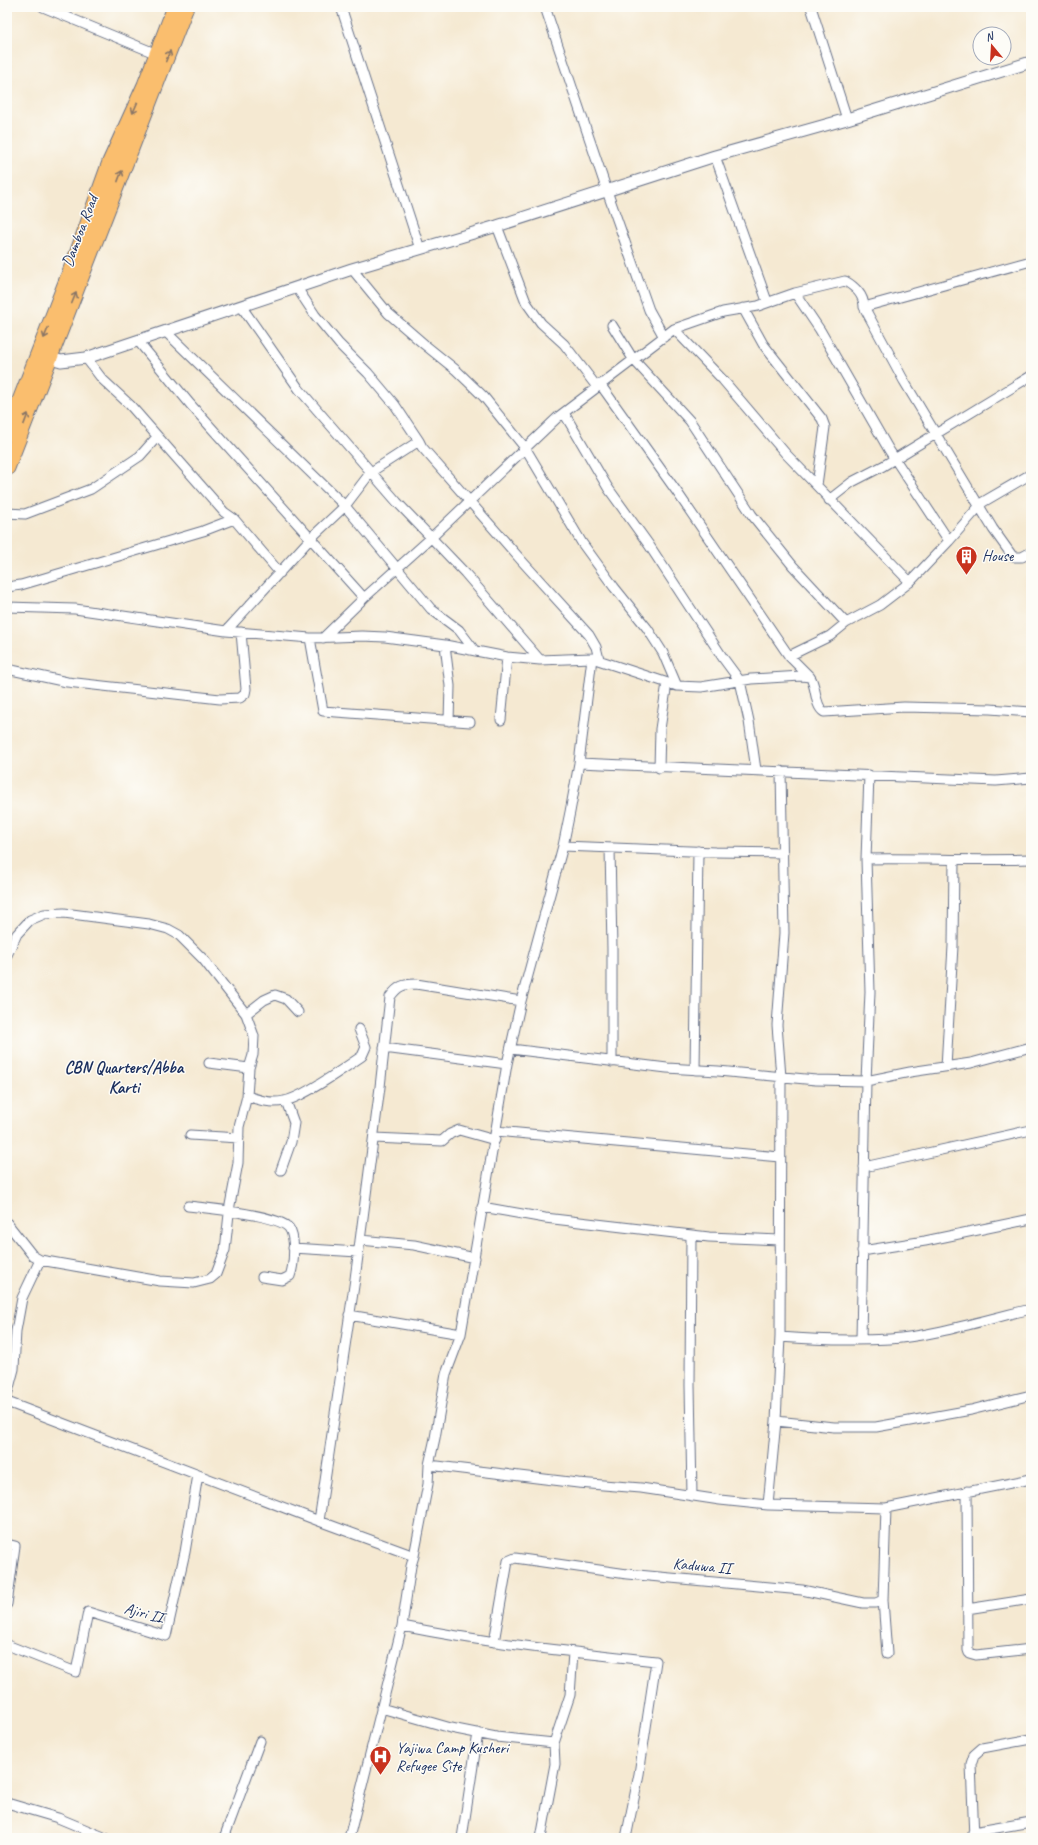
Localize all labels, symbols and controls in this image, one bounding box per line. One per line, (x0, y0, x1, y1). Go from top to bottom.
north arrow (972, 26, 1012, 66)
text: N (984, 28, 996, 44)
one-way arrow (165, 50, 173, 62)
one-way arrow (130, 102, 138, 114)
one-way arrow (117, 171, 125, 183)
street label: Damboa Road (57, 190, 104, 270)
one-way arrow (70, 292, 78, 304)
one-way arrow (41, 327, 49, 339)
one-way arrow (23, 413, 31, 425)
building icon: House (954, 543, 980, 576)
place label: House (982, 546, 1015, 566)
district label: CBN Quarters/Abba Karti (65, 1057, 185, 1098)
street label: Kaduwa II (672, 1553, 736, 1579)
street label: Ajiri II (122, 1598, 169, 1629)
place label: Yajiwa Camp Kusheri Refugee Site (396, 1738, 510, 1776)
hospital icon: Yajiwa Camp Kusheri Refugee Site (367, 1744, 393, 1777)

